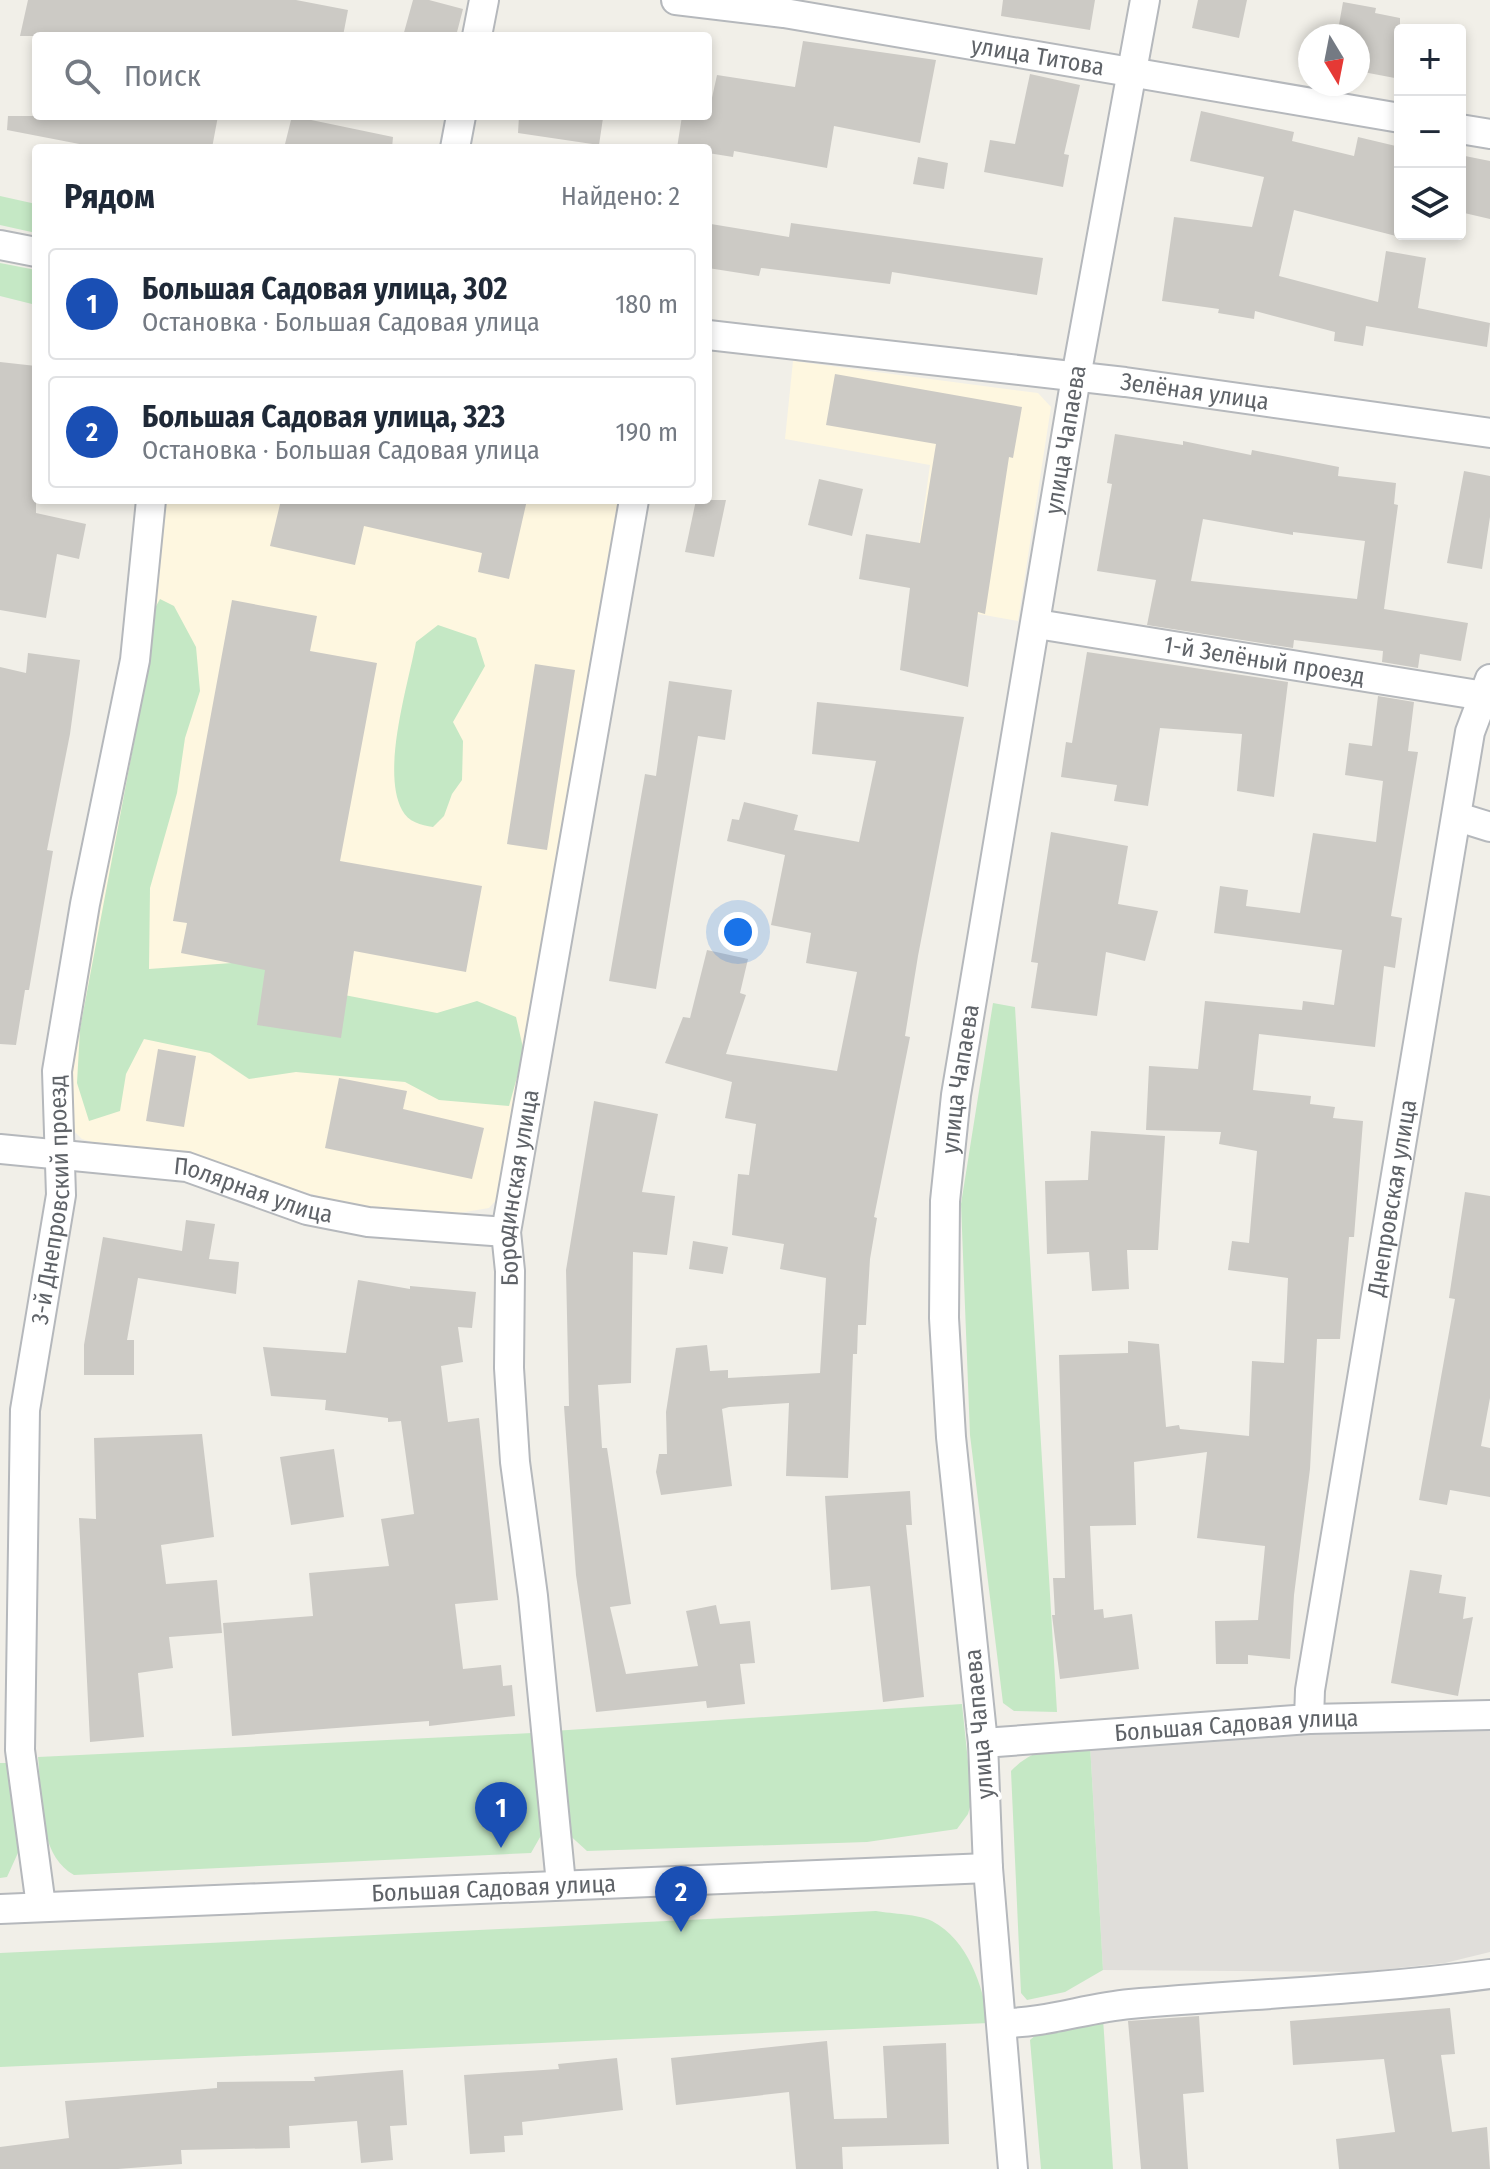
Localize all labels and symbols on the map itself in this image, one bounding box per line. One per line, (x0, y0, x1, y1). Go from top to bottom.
north arrow (1298, 24, 1370, 96)
street label: улица Титова (969, 31, 1106, 81)
street label: улица Чапаева (1039, 363, 1092, 516)
street label: Зелёная улица (1119, 368, 1271, 416)
street label: 1-й Зелёный проезд (1161, 631, 1367, 691)
your location (718, 912, 758, 952)
street label: улица Чапаева (936, 1002, 985, 1155)
street label: 3-й Днепровский проезд (26, 1074, 75, 1327)
street label: Бородинская улица (492, 1087, 545, 1286)
street label: Днепровская улица (1362, 1097, 1422, 1299)
street label: Полярная улица (173, 1152, 335, 1229)
street label: улица Чапаева (958, 1648, 1000, 1800)
street label: Большая Садовая улица (1113, 1704, 1359, 1747)
pin: 1 (475, 1782, 527, 1848)
pin: 2 (655, 1866, 707, 1932)
street label: Большая Садовая улица (371, 1869, 616, 1908)

